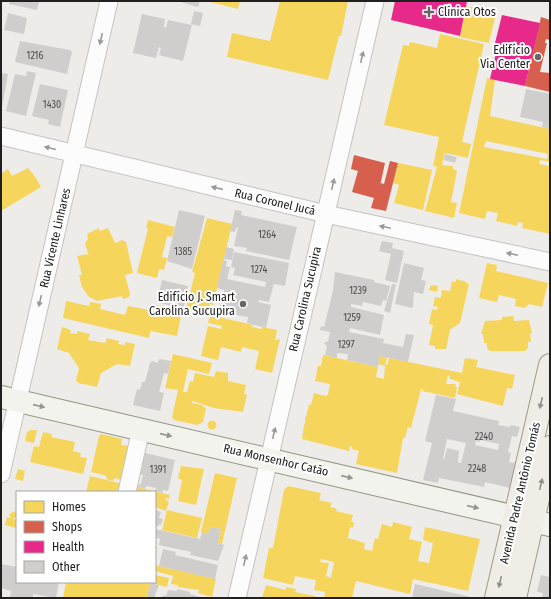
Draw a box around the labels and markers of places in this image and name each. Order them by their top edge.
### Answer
place label: Clínica Otos [438,5,496,19]
marker: Clínica Otos [423,6,435,18]
place label: Edifício Via Center [480,43,531,71]
marker: Edifício Via Center [533,52,543,62]
place label: Edifício J. Smart Carolina Sucupira [149,290,235,318]
marker: Edifício J. Smart Carolina Sucupira [238,299,248,309]

